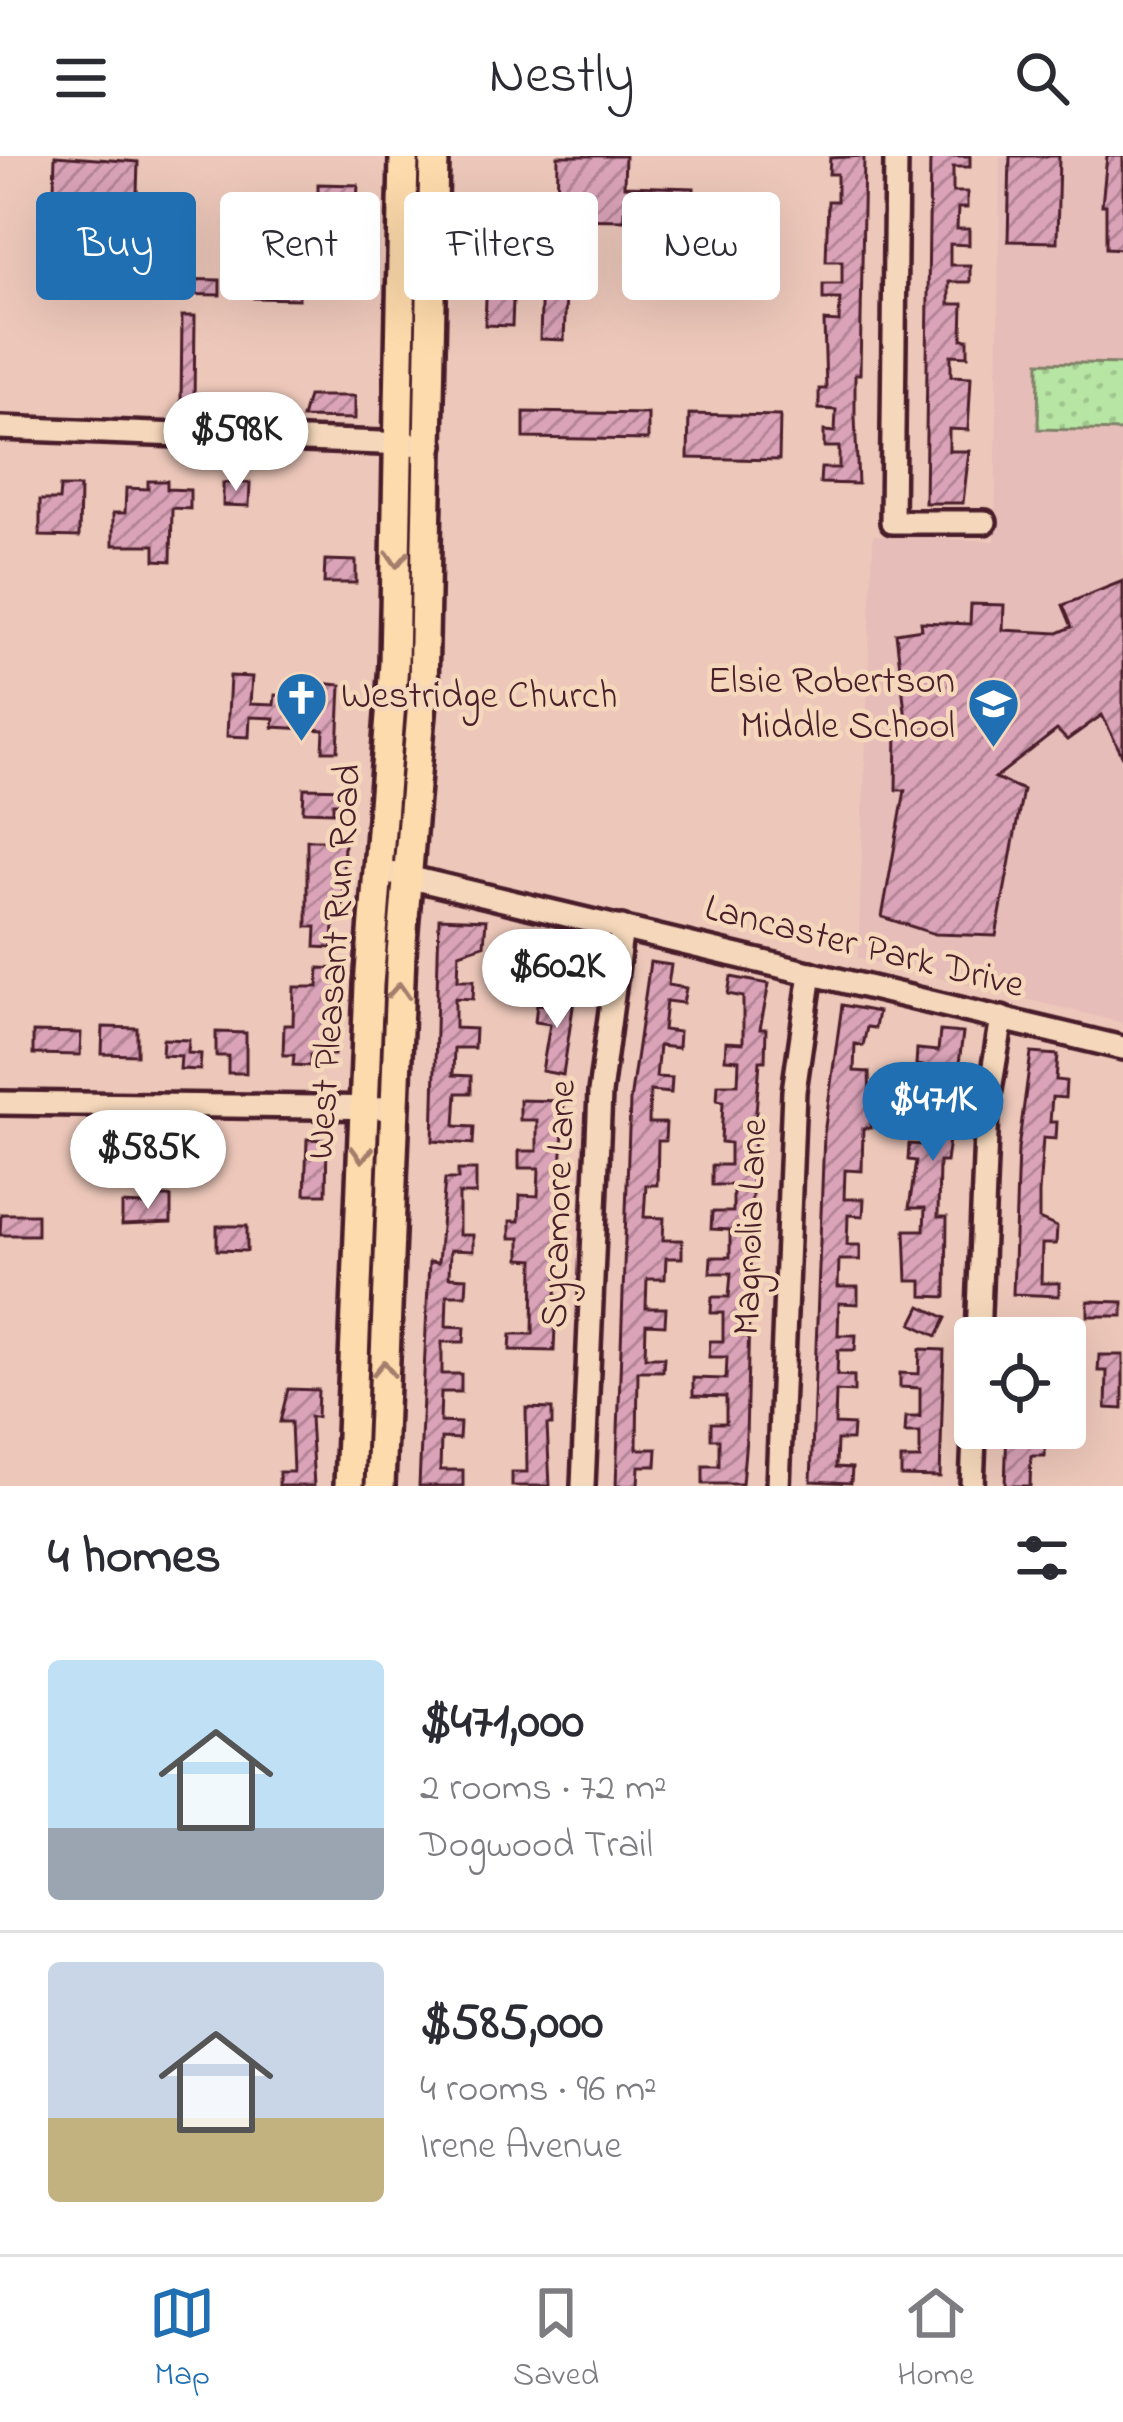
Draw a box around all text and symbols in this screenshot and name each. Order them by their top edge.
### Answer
text: Nestly [489,39,634,117]
icon: menu [48,45,114,111]
icon: search [1009,45,1075,111]
chip: Buy [36,192,196,300]
chip: Rent [220,192,380,300]
chip: Filters [404,192,598,300]
chip: New [622,192,780,300]
pin: $598K [152,392,320,494]
text: $598K [190,402,282,459]
one-way arrow [385,550,411,569]
place label: Elsie Robertson Middle School [707,654,955,756]
church icon: Westridge Church [274,669,330,743]
place label: Westridge Church [341,669,618,726]
school or university icon: Elsie Robertson Middle School [966,676,1022,750]
street label: West Pleasant Run Road [294,762,378,1162]
street label: Lancaster Park Drive [698,881,1030,1015]
pin: $602K [473,929,641,1031]
text: $602K [509,939,605,996]
one-way arrow [386,981,412,1000]
pin: $471K [849,1062,1017,1164]
text: $471K [889,1072,977,1129]
street label: Sycamore Lane [527,1078,593,1329]
pin: $585K [64,1110,232,1212]
street label: Magnolia Lane [720,1117,784,1337]
text: $585K [97,1120,199,1177]
one-way arrow [349,1145,375,1164]
map controls [954,1317,1086,1449]
button: locate [954,1317,1086,1449]
one-way arrow [371,1359,397,1378]
text: 4 homes [48,1521,221,1596]
icon: filters [1009,1525,1075,1591]
text: $471,000 [420,1686,584,1761]
icon: home [144,1708,288,1852]
text: 2 rooms · 72 m² [420,1761,667,1818]
text: Dogwood Trail [420,1818,653,1875]
text: $585,000 [420,1987,603,2062]
icon: home [144,2010,288,2154]
text: 4 rooms · 96 m² [420,2062,657,2119]
text: Irene Avenue [420,2119,622,2176]
tab: Map [149,2280,215,2400]
tab: Saved [513,2280,599,2400]
tab: Home [897,2280,974,2400]

